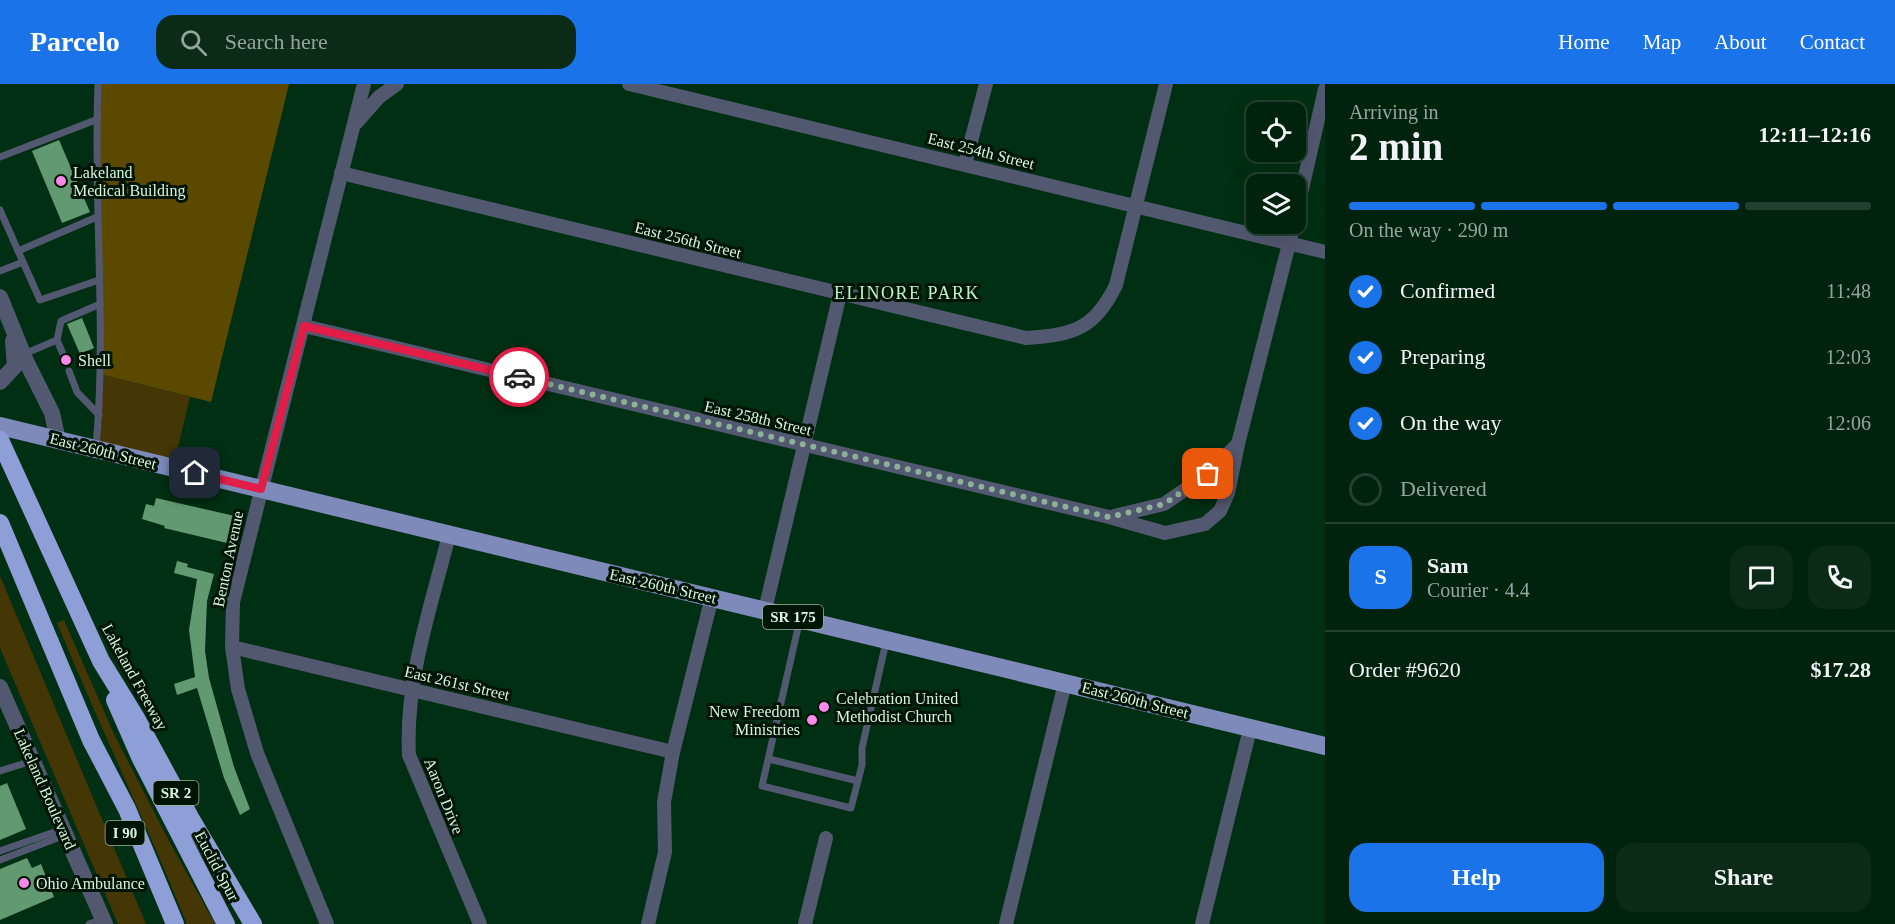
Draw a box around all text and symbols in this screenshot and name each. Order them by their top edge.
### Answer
search box [156,15,576,69]
text: Parcelo [30,26,120,57]
icon: search [177,26,210,59]
text: Search here [225,29,328,54]
text: Home [1558,30,1610,54]
text: Map [1643,30,1681,54]
text: About [1714,30,1767,54]
text: Contact [1800,30,1865,54]
text: Arriving in [1349,101,1438,123]
map controls [1246,102,1306,234]
button: locate [1246,102,1306,162]
text: 12:11–12:16 [1759,122,1871,147]
text: 2 min [1349,125,1443,168]
street label: East 254th Street [926,130,1037,173]
place label: Lakeland Medical Building [73,164,185,200]
marker: Lakeland Medical Building [54,174,68,188]
button: layers [1246,174,1306,234]
street label: East 256th Street [633,219,744,262]
text: On the way · 290 m [1349,219,1508,241]
icon: check [1349,275,1382,308]
text: Confirmed [1400,278,1495,303]
text: 11:48 [1826,280,1871,302]
district label: ELINORE PARK [834,283,980,303]
icon: check [1349,341,1382,374]
text: Preparing [1400,344,1486,369]
text: 12:03 [1825,346,1871,368]
courier [489,347,549,407]
place label: Shell [78,352,111,369]
marker: Shell [59,353,73,367]
icon: car [503,361,536,394]
street label: East 258th Street [703,397,814,439]
icon: check [1349,407,1382,440]
text: On the way [1400,410,1501,435]
text: 12:06 [1825,412,1871,434]
street label: East 260th Street [48,430,159,473]
pin [169,447,220,498]
pin [1182,448,1233,499]
icon: home [178,456,211,489]
icon: bag [1191,457,1224,490]
text: Delivered [1400,476,1487,501]
street label: Benton Avenue [210,509,246,609]
button: chat [1730,546,1793,609]
button: phone [1808,546,1871,609]
text: Sam [1427,553,1469,578]
text: S [1374,564,1387,589]
street label: East 260th Street [608,565,719,607]
text: Courier · 4.4 [1427,579,1530,601]
road number: SR 175 [763,605,823,629]
street label: Lakeland Freeway [98,621,171,733]
text: Order #9620 [1349,657,1461,682]
text: $17.28 [1811,657,1871,682]
street label: East 261st Street [403,663,512,704]
street label: East 260th Street [1080,679,1191,722]
place label: Celebration United Methodist Church [836,690,958,725]
marker: Celebration United Methodist Church [817,700,831,714]
place label: New Freedom Ministries [709,703,801,738]
marker: New Freedom Ministries [805,713,819,727]
street label: Lakeland Boulevard [11,726,79,852]
street label: Aaron Drive [421,756,467,836]
road number: SR 2 [154,781,198,805]
road number: I 90 [106,821,144,845]
street label: Euclid Spur [191,828,243,905]
button: Help [1349,843,1604,912]
button: Share [1616,843,1871,912]
place label: Ohio Ambulance [36,875,145,892]
marker: Ohio Ambulance [17,876,31,890]

